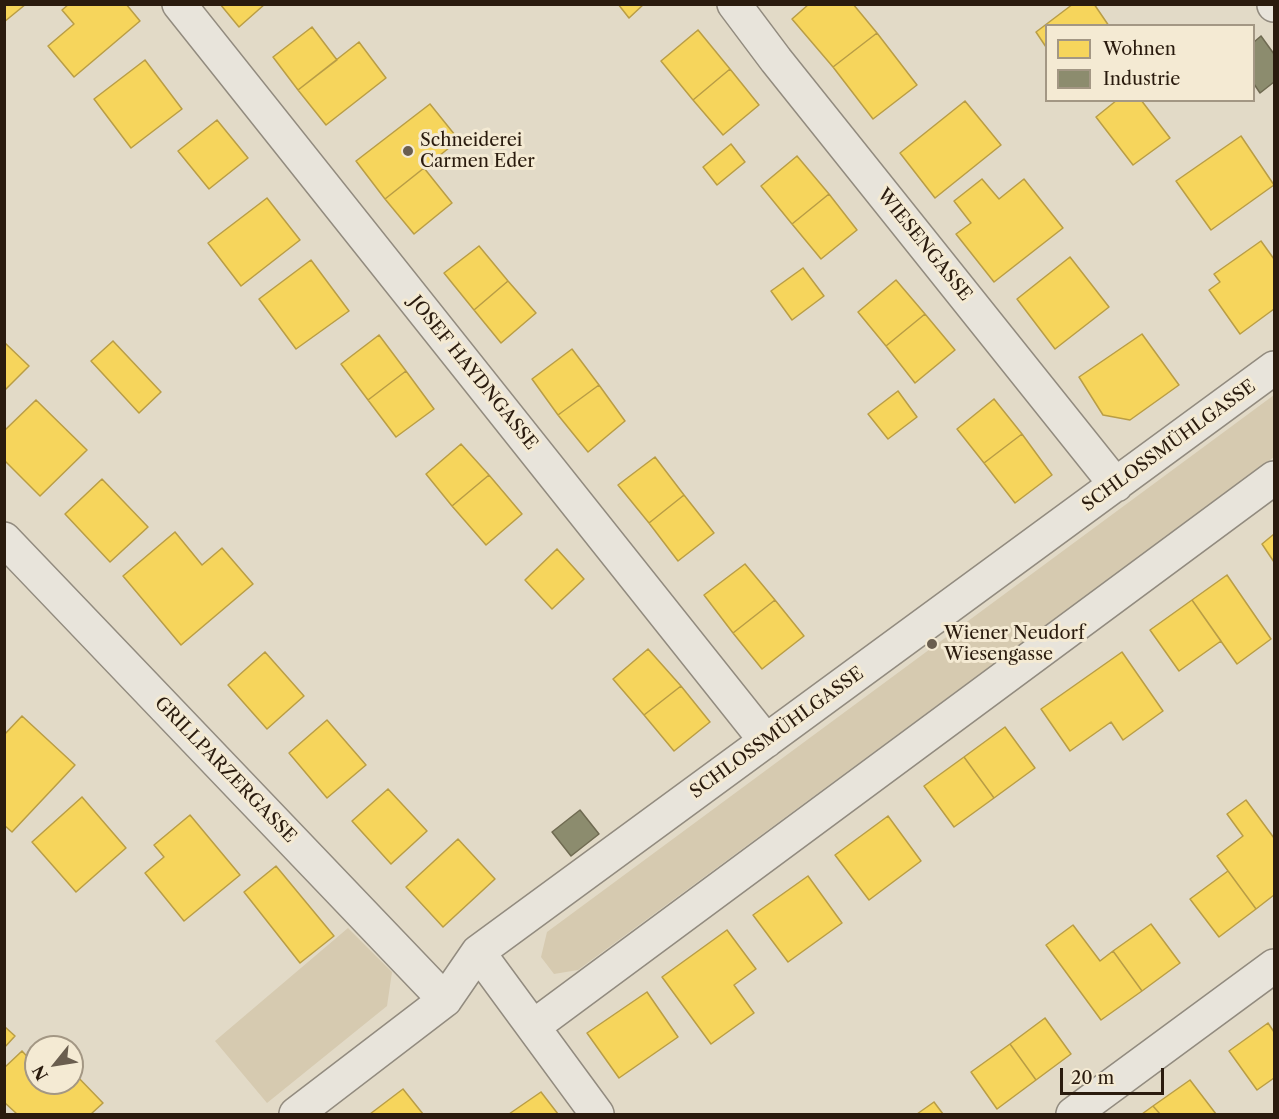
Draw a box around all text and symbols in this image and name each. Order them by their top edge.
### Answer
legend [1045,24,1255,102]
text: Wohnen [1103,38,1176,60]
text: Industrie [1103,68,1180,90]
place label: Schneiderei Carmen Eder [420,130,535,172]
marker: Schneiderei Carmen Eder [401,144,415,158]
street label: WIESENGASSE [872,184,976,306]
street label: JOSEF HAYDNGASSE [404,292,542,454]
street label: SCHLOSSMÜHLGASSE [1078,376,1260,516]
place label: Wiener Neudorf Wiesengasse [944,623,1085,666]
marker: Wiener Neudorf Wiesengasse [925,637,939,651]
street label: SCHLOSSMÜHLGASSE [686,663,868,803]
street label: GRILLPARZERGASSE [150,693,300,847]
north arrow [24,1035,84,1095]
scale bar [1063,1056,1166,1094]
text: N [28,1062,52,1084]
text: 20 m [1071,1067,1114,1089]

